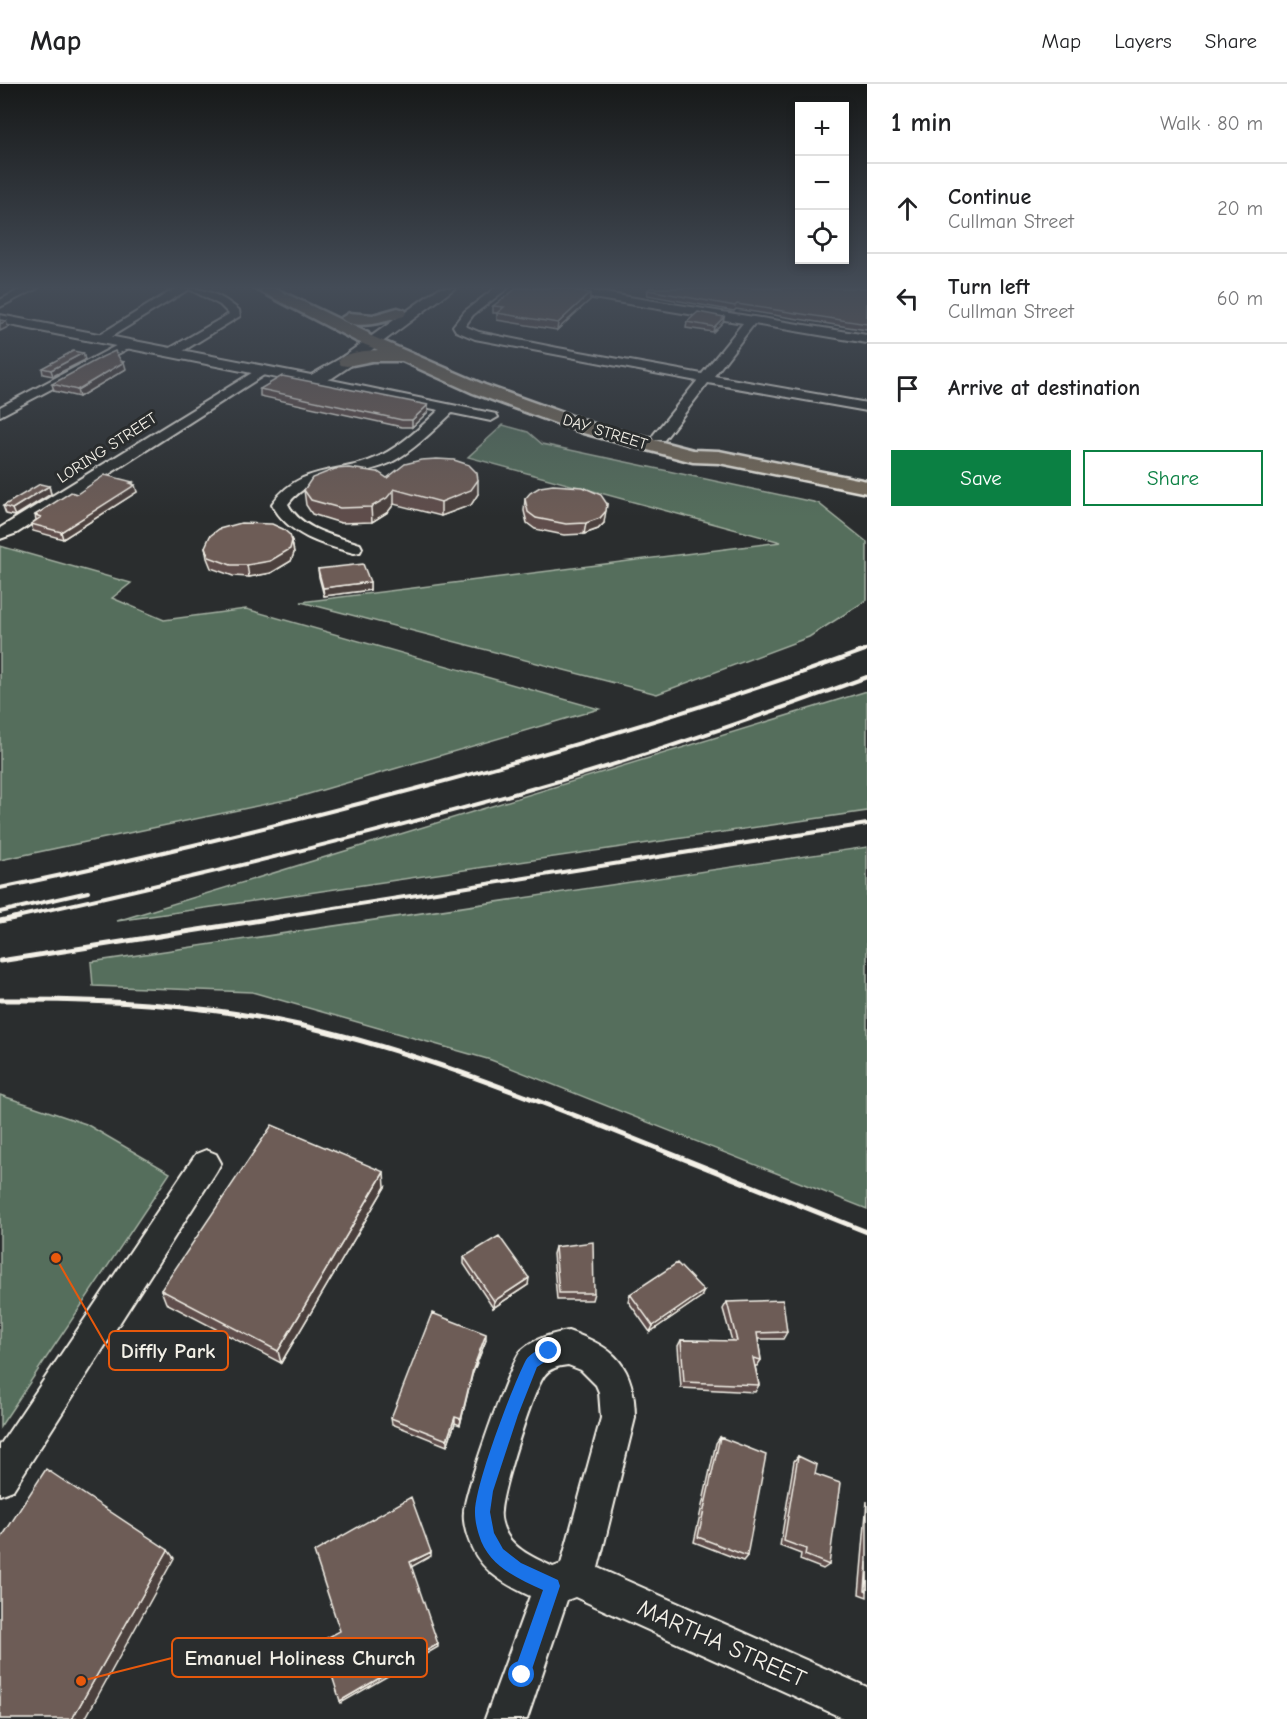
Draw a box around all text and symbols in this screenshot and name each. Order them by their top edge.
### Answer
text: Map [30,25,81,57]
text: Map [1042,29,1081,53]
text: Layers [1114,29,1172,53]
text: Share [1205,29,1257,53]
map controls [795,102,849,264]
button: + [795,102,849,156]
text: 1 min [891,108,952,138]
text: Walk · 80 m [1160,112,1263,135]
button: − [795,156,849,210]
text: Continue [948,184,1031,210]
icon: ahead [891,192,924,225]
text: 20 m [1217,197,1263,220]
button: locate [795,210,849,264]
text: Cullman Street [948,210,1074,233]
text: Turn left [948,274,1030,300]
icon: left [891,282,924,315]
text: 60 m [1217,287,1263,310]
text: Cullman Street [948,300,1074,323]
icon: arrive [891,372,924,405]
text: Arrive at destination [948,375,1140,401]
street label: LORING STREET [54,409,161,487]
street label: DAY STREET [560,411,650,454]
button: Save [891,450,1071,506]
button: Share [1083,450,1263,506]
callout: Diffly Park [109,1331,228,1370]
route end [535,1337,561,1363]
text: Diffly Park [121,1339,216,1363]
street label: MARTHA STREET [633,1593,811,1693]
callout: Emanuel Holiness Church [172,1638,427,1677]
text: Emanuel Holiness Church [184,1646,416,1670]
route start [508,1661,534,1687]

